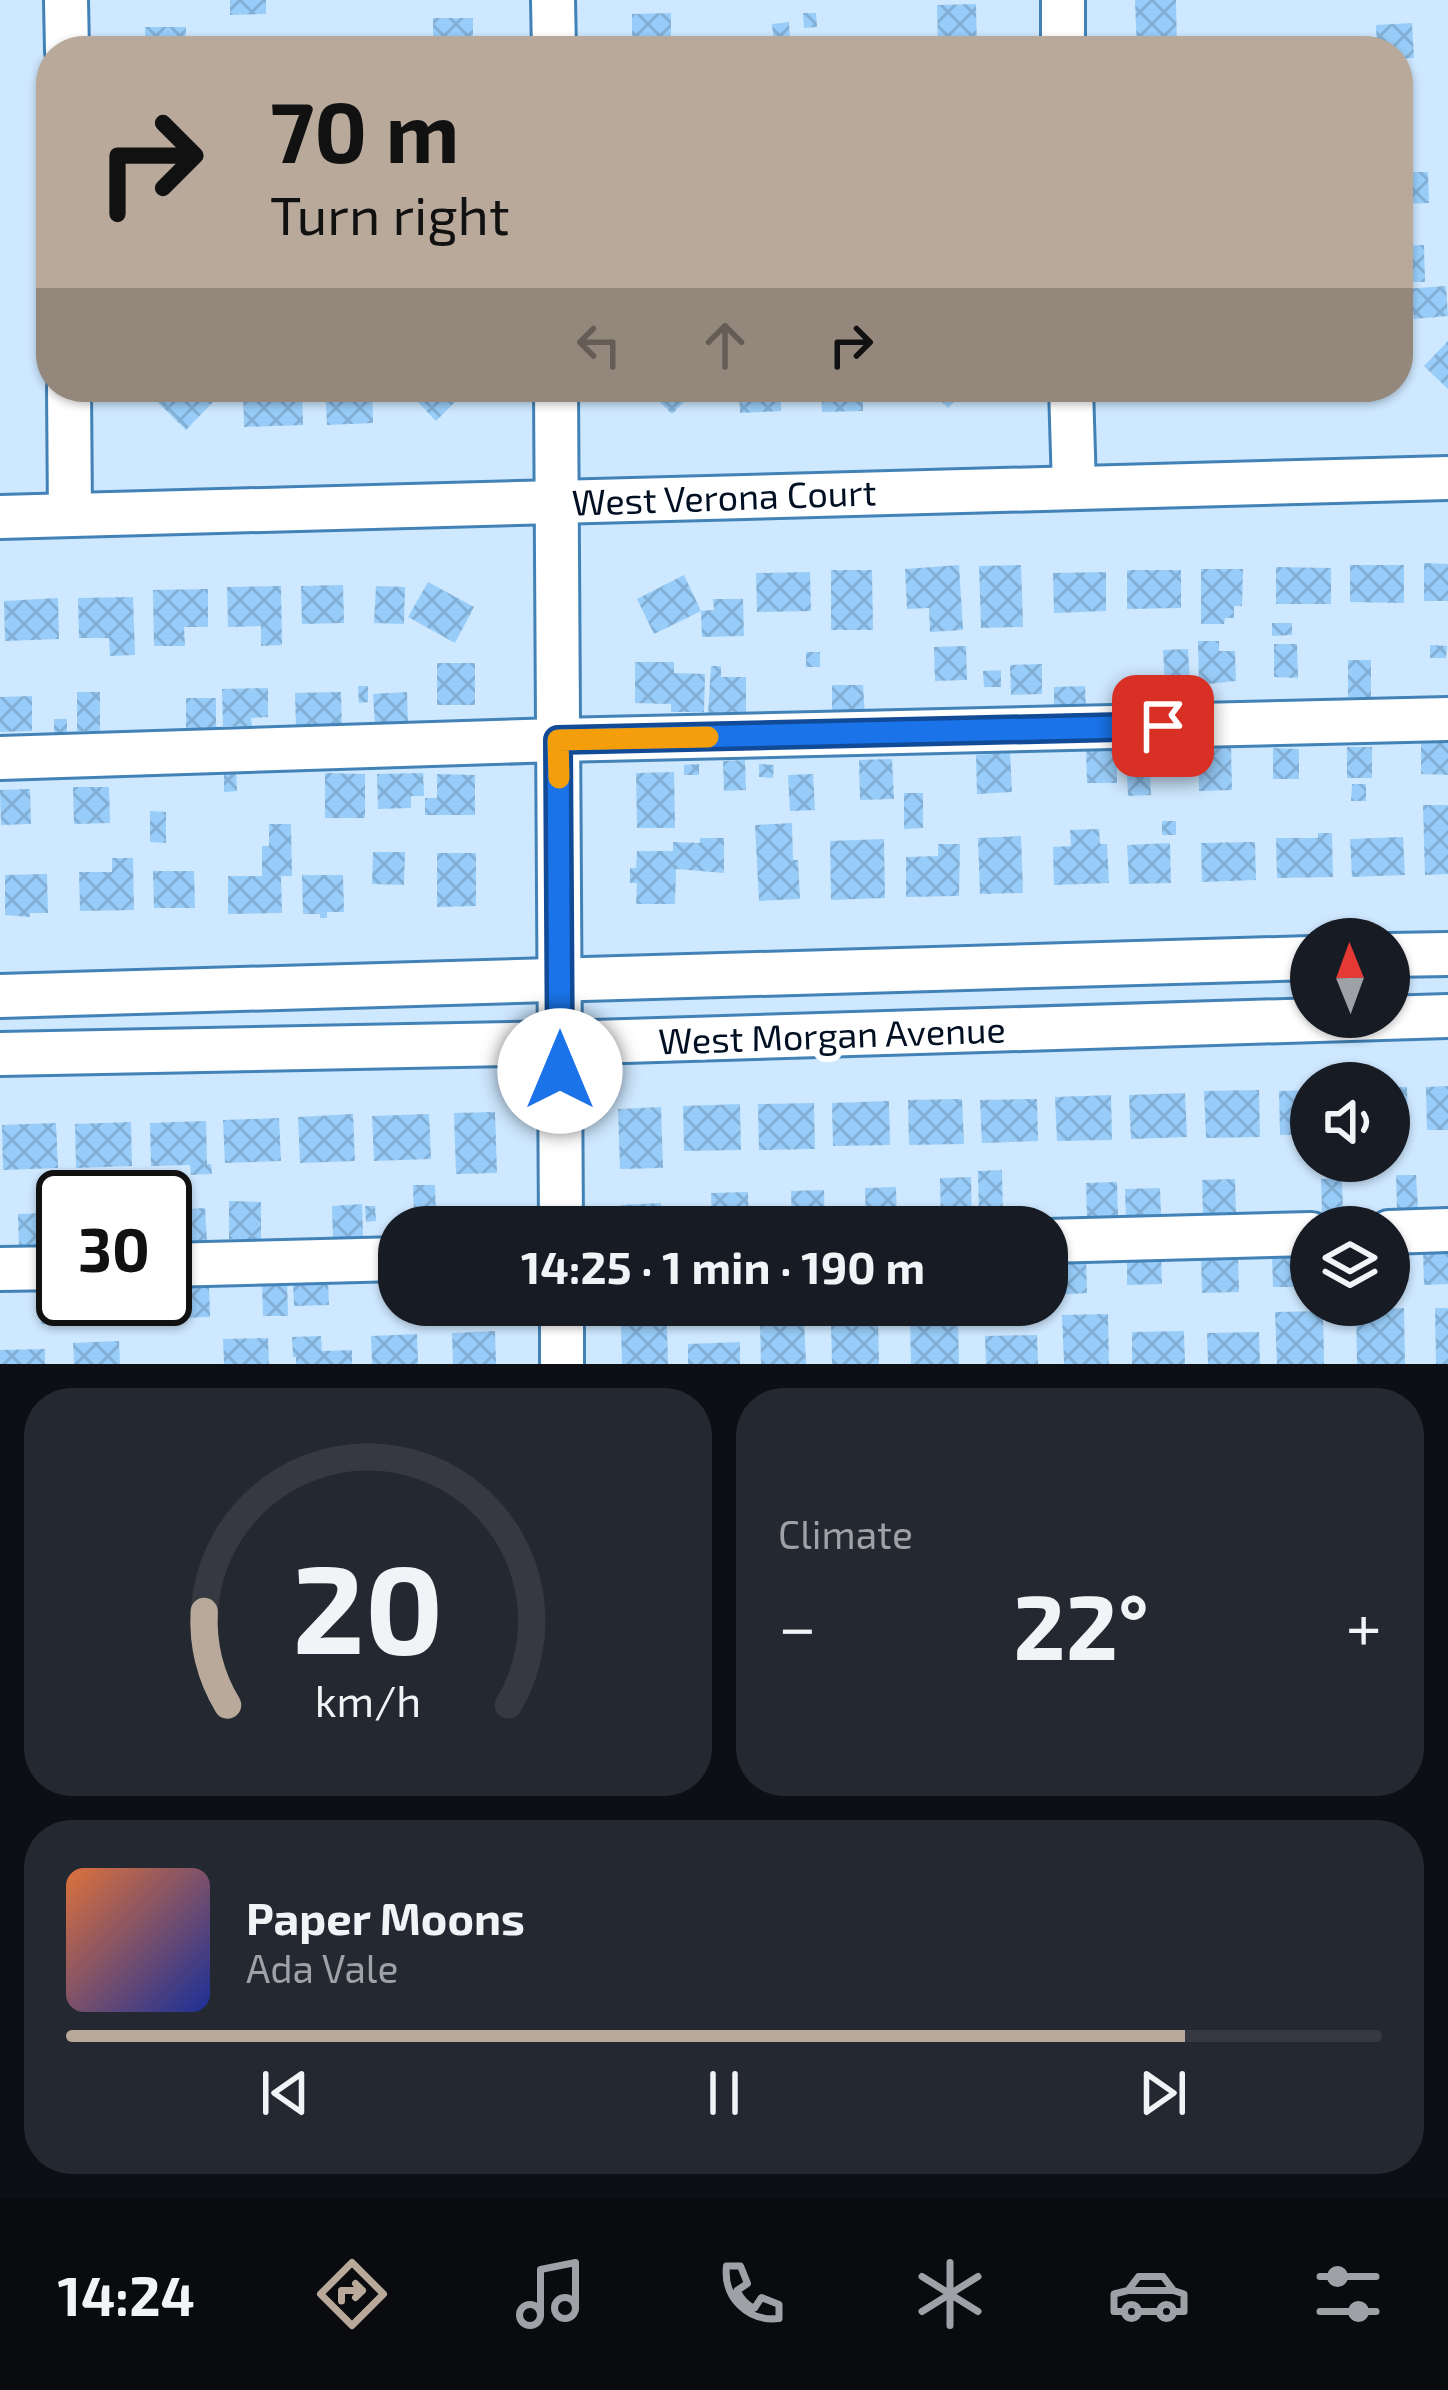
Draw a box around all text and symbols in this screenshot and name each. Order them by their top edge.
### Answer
text: 70 m [270,79,460,180]
icon: right [72,84,228,240]
text: Turn right [270,181,510,246]
icon: left [566,312,632,378]
icon: ahead [692,312,758,378]
icon: right [818,312,884,378]
street label: West Verona Court [571,469,877,523]
pin [1112,675,1214,777]
icon: arrive [1130,693,1196,759]
north arrow [1290,918,1410,1038]
map controls [1290,918,1410,1326]
street label: West Morgan Avenue [658,1006,1006,1062]
position arrow [497,1008,623,1134]
button: sound [1290,1062,1410,1182]
speed limit sign: 30 [36,1170,192,1326]
button: layers [1290,1206,1410,1326]
text: 14:25 · 1 min · 190 m [521,1239,925,1293]
text: Climate [778,1510,913,1557]
text: 20 [292,1529,444,1679]
text: 22° [1013,1570,1149,1678]
text: − [778,1585,817,1664]
text: + [1346,1585,1382,1664]
text: km/h [315,1674,421,1726]
text: Paper Moons [246,1890,525,1944]
text: Ada Vale [246,1944,398,1991]
icon: previous [252,2060,318,2126]
icon: pause [691,2060,757,2126]
icon: next [1130,2060,1196,2126]
icon: directions [310,2252,394,2336]
icon: music [509,2252,593,2336]
icon: phone [709,2252,793,2336]
icon: climate [908,2252,992,2336]
icon: car [1107,2252,1191,2336]
icon: filters [1306,2252,1390,2336]
text: 14:24 [58,2262,195,2327]

